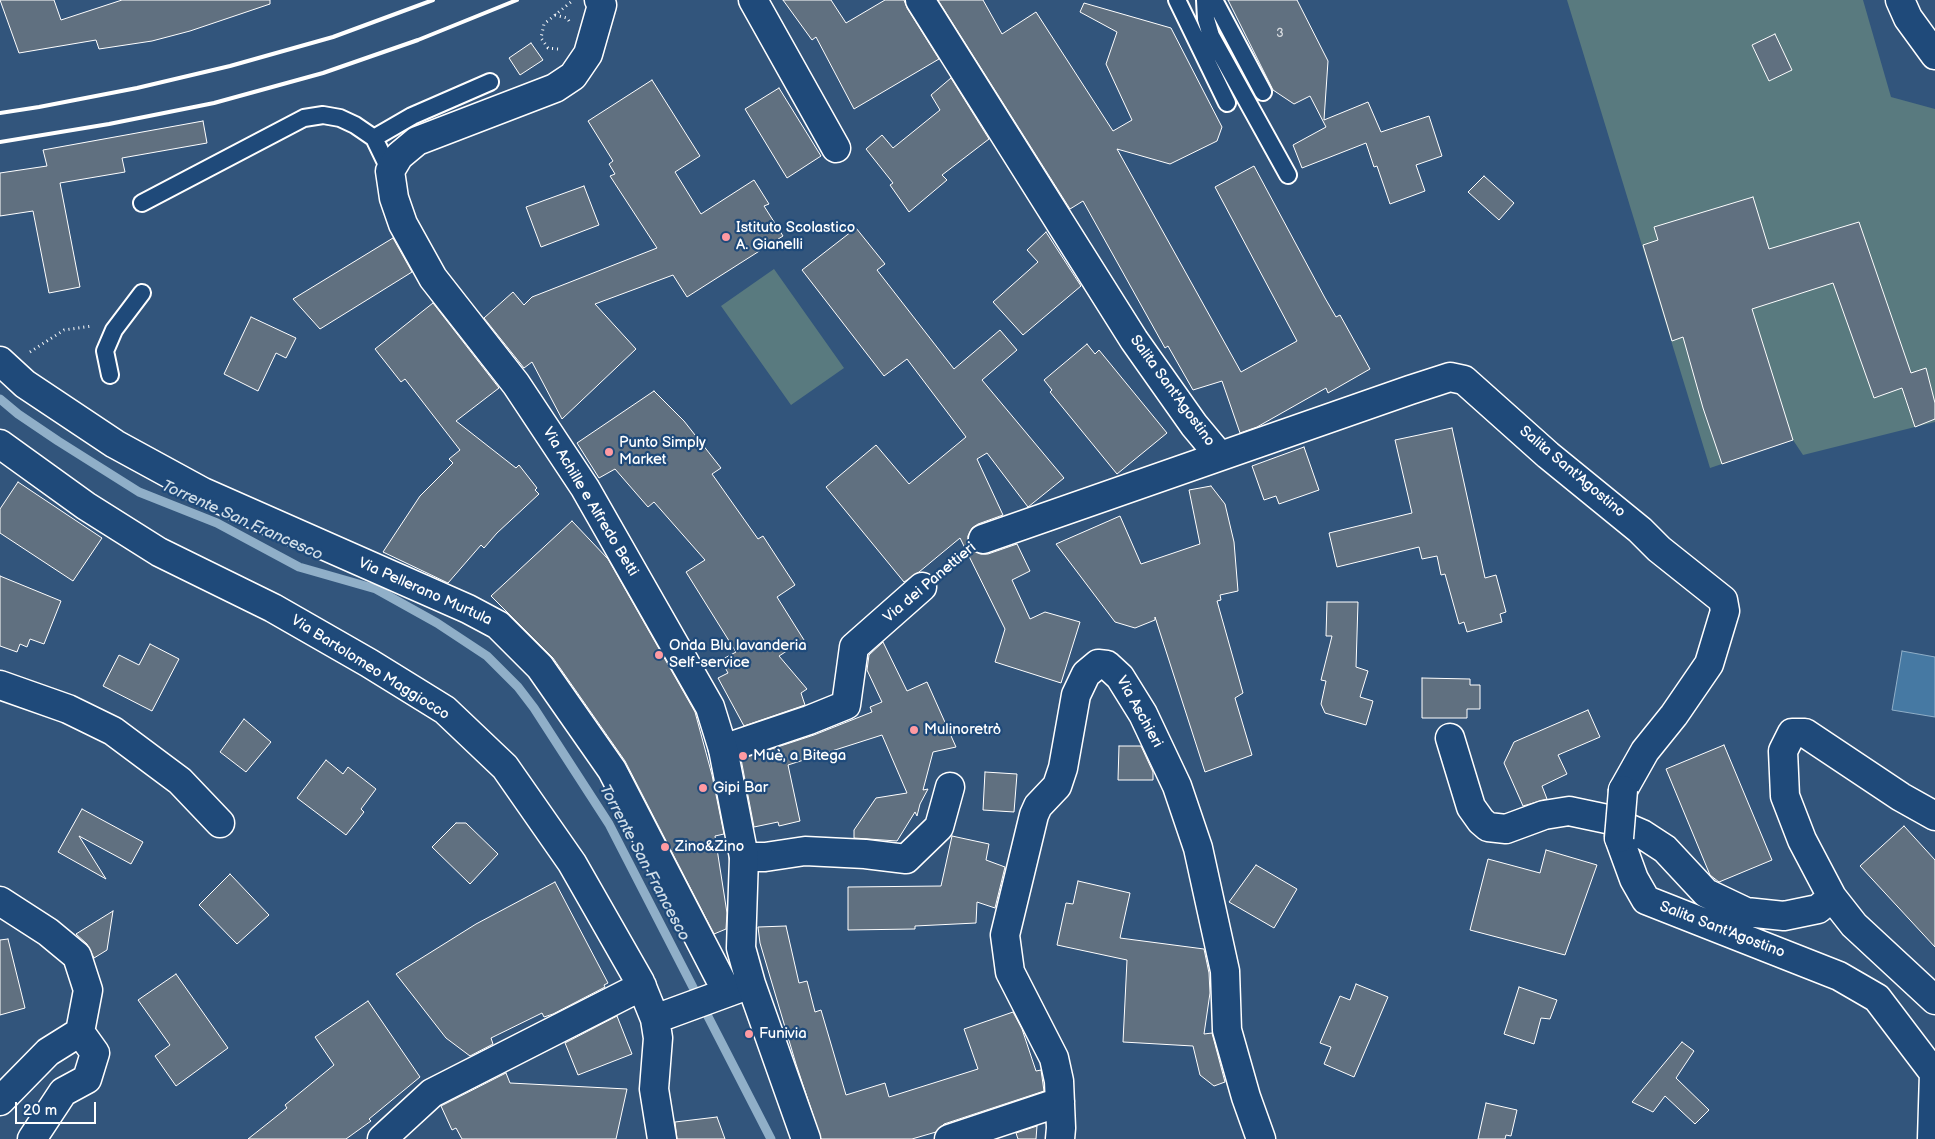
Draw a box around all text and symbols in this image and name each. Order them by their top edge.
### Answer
house number: 3 [1276,27,1284,41]
place label: Istituto Scolastico A. Gianelli [736,219,855,254]
marker: Istituto Scolastico A. Gianelli [720,231,732,243]
street label: Salita Sant'Agostino [1126,332,1218,450]
street label: Salita Sant'Agostino [1515,422,1629,522]
street label: Via Achille e Alfredo Betti [538,424,642,580]
place label: Punto Simply Market [619,434,706,469]
marker: Punto Simply Market [603,446,615,458]
water label: Torrente San Francesco [159,477,325,565]
street label: Via dei Panettieri [880,539,980,627]
street label: Via Pellerano Murtula [355,554,495,630]
street label: Via Bartolomeo Maggiocco [288,612,452,724]
place label: Onda Blu lavanderia Self-service [669,637,807,672]
marker: Onda Blu lavanderia Self-service [653,649,665,661]
street label: Via Aschieri [1112,673,1166,751]
place label: Mulinoretrò [924,721,1001,739]
marker: Mulinoretrò [908,724,920,736]
place label: Muè, a Bitega [753,747,846,765]
marker: Muè, a Bitega [737,750,749,762]
place label: Gipi Bar [713,779,768,797]
water label: Torrente San Francesco [595,782,693,944]
marker: Gipi Bar [697,782,709,794]
place label: Zino&Zino [675,838,744,856]
marker: Zino&Zino [659,841,671,853]
street label: Salita Sant'Agostino [1657,898,1787,962]
place label: Funivia [759,1025,807,1043]
marker: Funivia [743,1028,755,1040]
scale bar [18,1092,99,1124]
text: 20 m [23,1101,57,1120]

